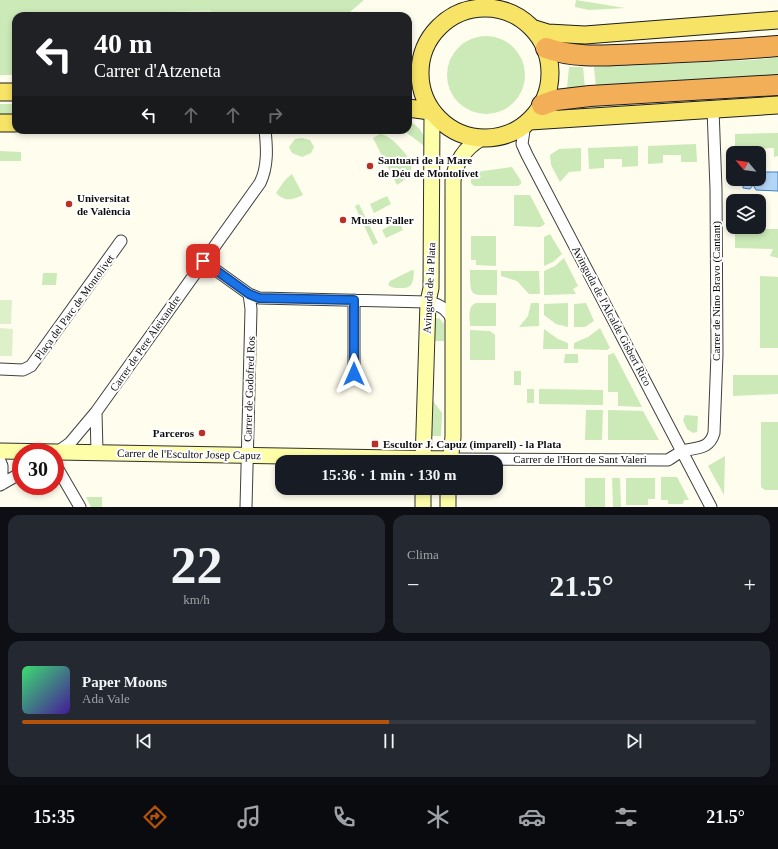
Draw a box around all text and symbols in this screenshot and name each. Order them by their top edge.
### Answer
icon: left [28,28,80,80]
text: 40 m [94,28,152,59]
text: Carrer d'Atzeneta [94,61,221,81]
icon: left [138,104,160,126]
icon: ahead [180,104,202,126]
icon: ahead [222,104,244,126]
icon: right [264,104,286,126]
north arrow [726,146,766,186]
map controls [726,146,766,234]
place label: Santuari de la Mare de Déu de Montolivet [378,154,479,179]
marker: Santuari de la Mare de Déu de Montolivet [365,161,375,171]
place label: Universitat de València [77,192,131,217]
button: layers [726,194,766,234]
marker: Universitat de València [64,199,74,209]
place label: Museu Faller [351,214,414,226]
marker: Museu Faller [338,215,348,225]
street label: Carrer de Nino Bravo (Cantant) [710,221,723,361]
street label: Avinguda de la Plata [421,242,437,334]
pin [186,244,220,278]
street label: Avinguda de l'Alcalde Gisbert Rico [570,244,654,388]
icon: arrive [192,250,214,272]
street label: Plaça del Parc de Montolivet [32,252,116,362]
street label: Carrer de Pere Aleixandre [107,293,183,393]
street label: Carrer de Godofred Ros [241,336,257,442]
position arrow [333,353,375,395]
place label: Parceros [153,427,195,439]
marker: Parceros [197,428,207,438]
place label: Escultor J. Capuz (imparell) - la Plata [383,438,562,451]
marker: Escultor J. Capuz (imparell) - la Plata [370,439,380,449]
speed limit sign: 30 [12,443,64,495]
street label: Carrer de l'Escultor Josep Capuz [117,447,261,461]
street label: Carrer de l'Hort de Sant Valeri [513,453,647,465]
text: 15:36 · 1 min · 130 m [322,467,457,483]
text: 22 [171,537,223,594]
text: Clima [407,547,439,562]
text: 21.5° [549,569,614,602]
text: − [407,572,419,597]
text: + [744,572,756,597]
text: km/h [183,592,210,607]
text: Paper Moons [82,674,167,690]
text: Ada Vale [82,691,130,706]
icon: previous [133,730,155,752]
icon: pause [378,730,400,752]
icon: next [623,730,645,752]
icon: directions [141,803,169,831]
icon: music [235,803,263,831]
icon: phone [330,803,358,831]
icon: climate [424,803,452,831]
icon: car [518,803,546,831]
icon: filters [612,803,640,831]
text: 15:35 [33,807,75,827]
text: 21.5° [706,807,745,827]

